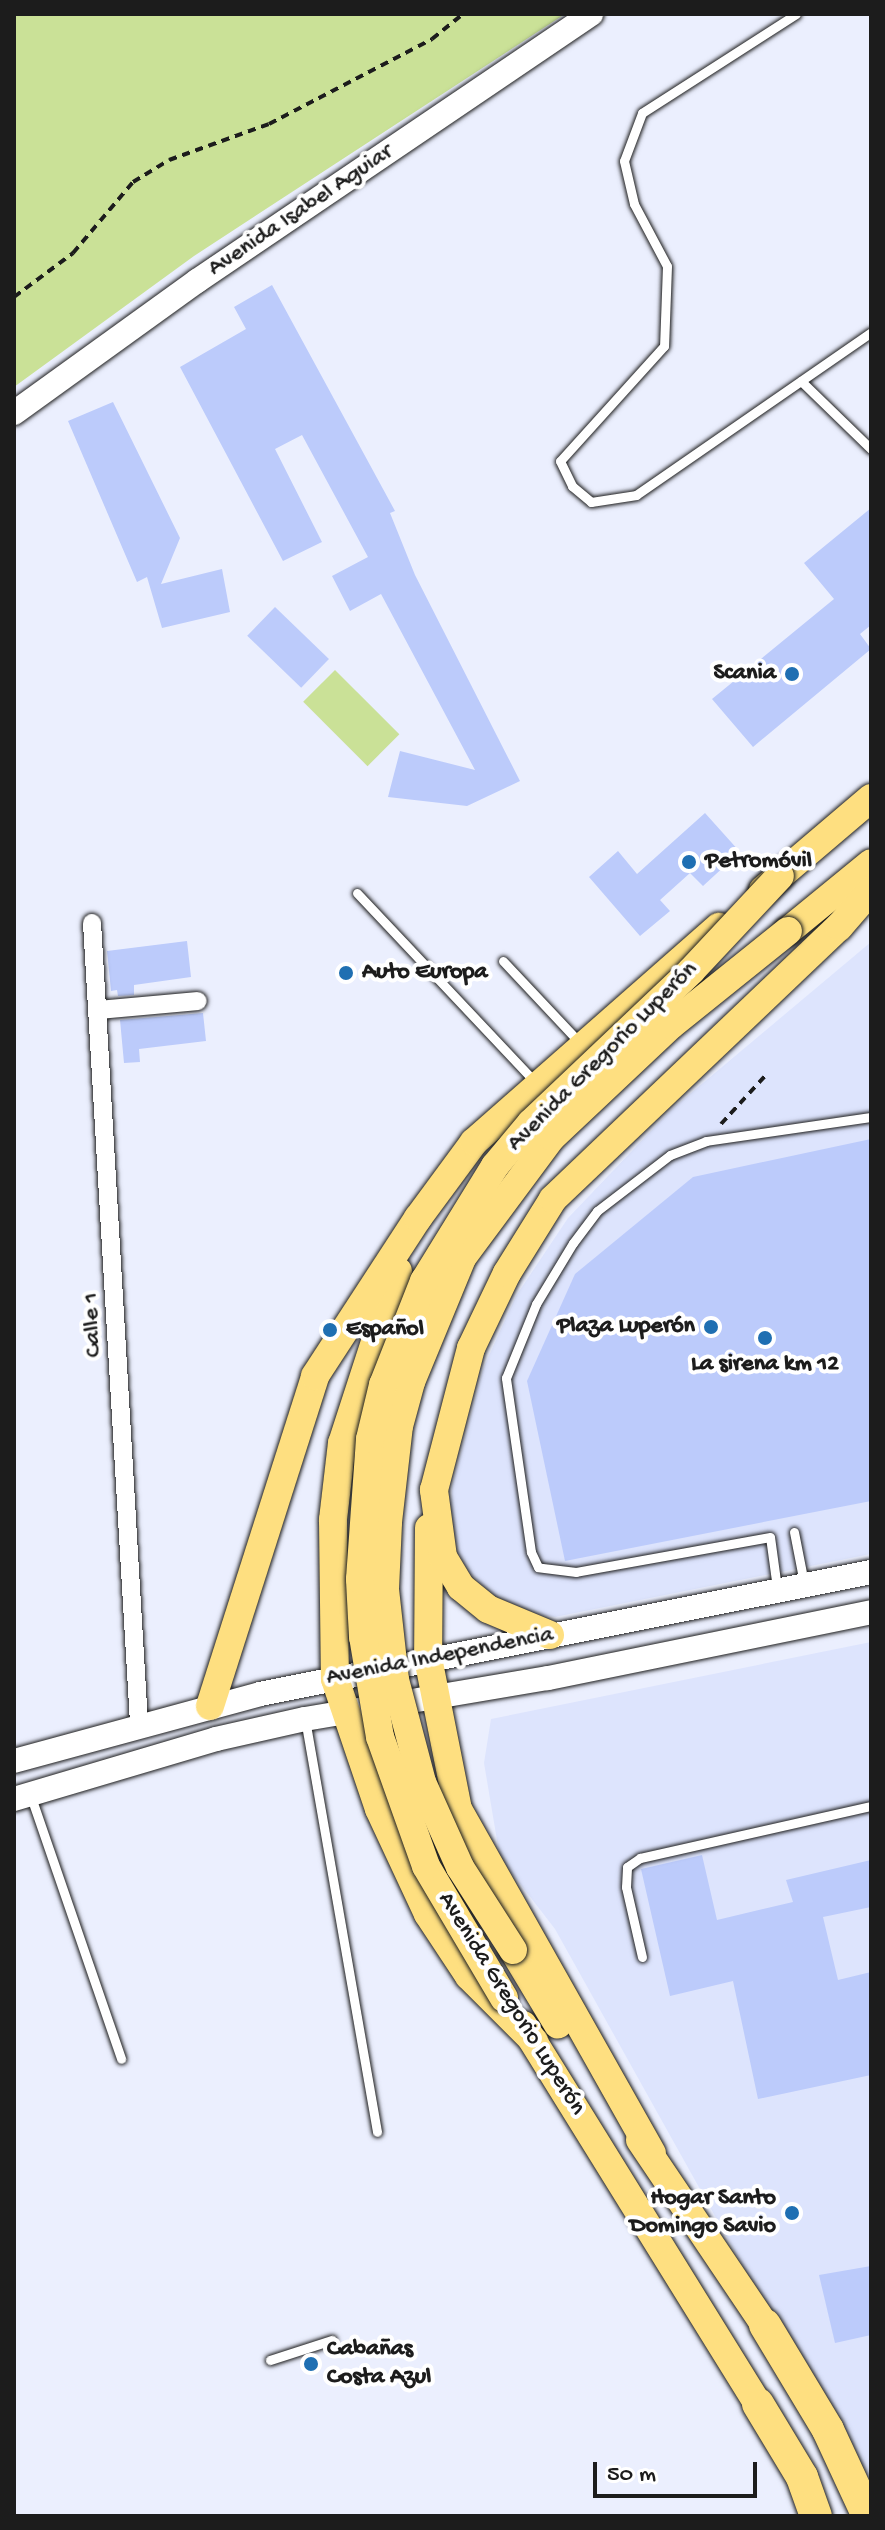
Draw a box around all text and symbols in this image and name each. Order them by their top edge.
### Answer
street label: Avenida Isabel Aguiar [203,138,399,284]
place label: Scania [713,660,776,688]
marker: Scania [783,665,801,683]
place label: Petromóvil [705,848,812,876]
marker: Petromóvil [680,853,698,871]
street label: Avenida Gregorio Luperón [502,956,704,1158]
place label: Auto Europa [362,959,488,987]
marker: Auto Europa [337,964,355,982]
street label: Calle 1 [77,1292,109,1358]
place label: Plaza Luperón [557,1313,695,1341]
place label: Español [346,1316,424,1344]
marker: Plaza Luperón [702,1318,720,1336]
marker: Español [321,1321,339,1339]
marker: La sirena km 12 [756,1329,774,1347]
place label: La sirena km 12 [691,1351,839,1379]
street label: Avenida Independencia [324,1621,556,1693]
street label: Avenida Gregorio Luperón [431,1887,591,2121]
place label: Hogar Santo Domingo Savio [630,2185,776,2241]
marker: Hogar Santo Domingo Savio [783,2204,801,2222]
place label: Cabañas Costa Azul [327,2336,431,2392]
marker: Cabañas Costa Azul [302,2355,320,2373]
scale bar [597,2446,761,2496]
text: 50 m [607,2461,656,2490]

